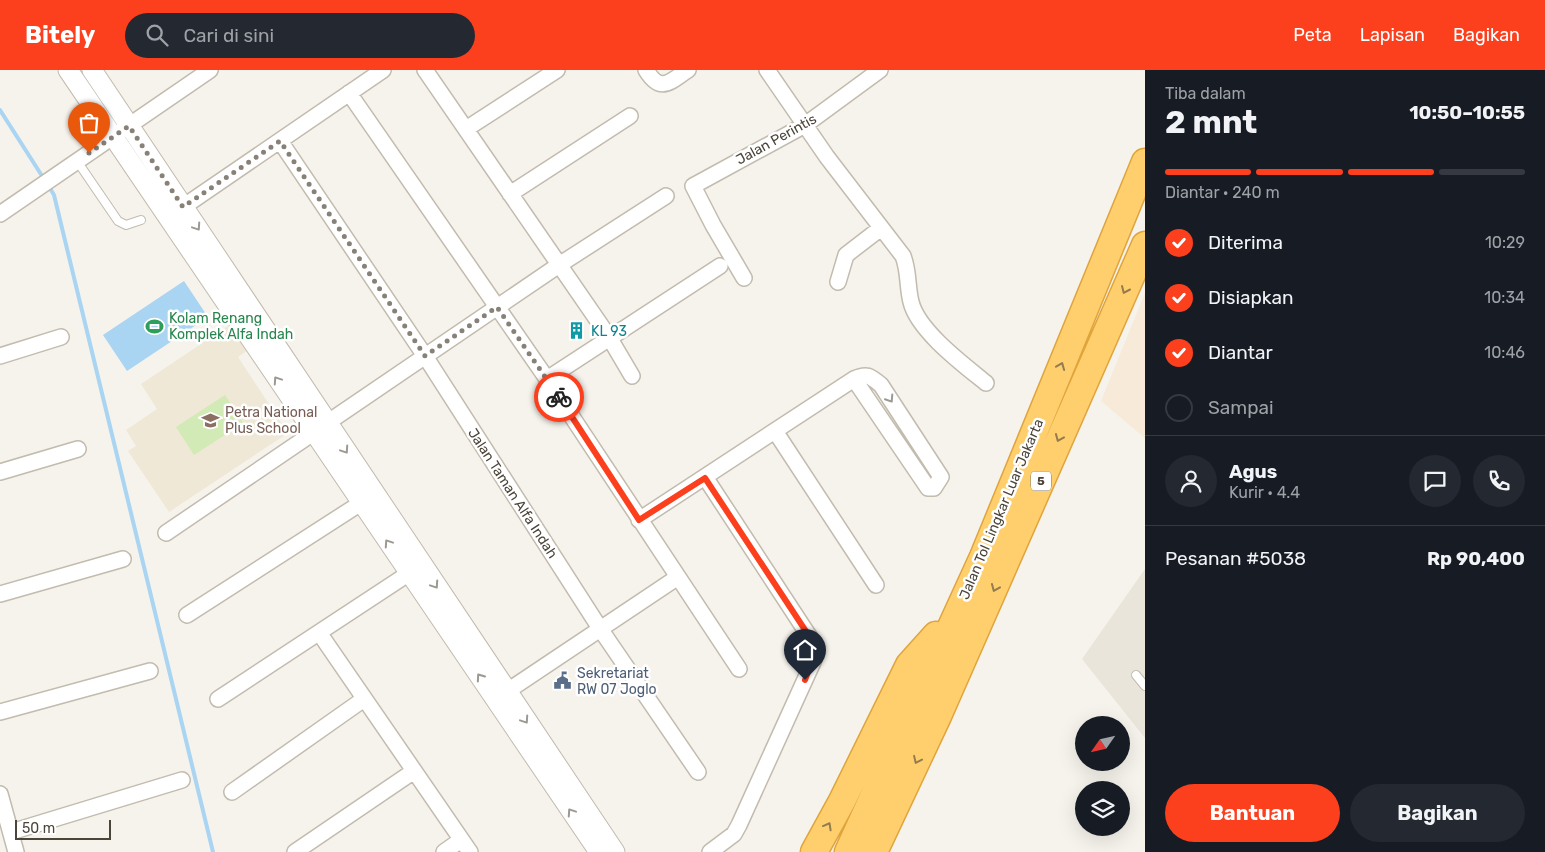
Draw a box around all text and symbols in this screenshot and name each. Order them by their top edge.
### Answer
search box [125,13,475,58]
text: Bitely [25,21,95,49]
icon: search [143,21,171,49]
text: Cari di sini [183,24,274,47]
text: Peta [1293,24,1332,46]
text: Lapisan [1360,24,1425,46]
text: Bagikan [1453,24,1520,46]
text: Tiba dalam [1165,84,1246,103]
text: 10:50–10:55 [1409,101,1525,124]
pin [68,102,110,153]
text: 2 mnt [1165,103,1257,141]
icon: bag [75,109,103,137]
street label: Jalan Perintis [733,110,819,169]
text: Diantar · 240 m [1165,183,1280,202]
one-way arrow [191,221,200,231]
icon: check [1165,229,1193,257]
text: Diterima [1208,231,1283,254]
text: 10:29 [1485,233,1525,252]
icon: check [1165,284,1193,312]
one-way arrow [1121,285,1131,294]
text: Disiapkan [1208,286,1293,309]
text: 10:34 [1484,288,1525,307]
place label: Kolam Renang Komplek Alfa Indah [169,310,293,343]
sports icon: Kolam Renang Komplek Alfa Indah [145,316,165,336]
building icon: KL 93 [567,321,587,341]
place label: KL 93 [591,323,627,340]
icon: check [1165,339,1193,367]
text: Diantar [1208,341,1273,364]
text: 10:46 [1484,343,1525,362]
one-way arrow [1055,362,1065,371]
courier [534,372,584,422]
one-way arrow [274,376,283,386]
icon: bike [545,383,573,411]
one-way arrow [884,393,894,402]
text: Sampai [1208,396,1274,419]
place label: Petra National Plus School [225,404,317,437]
school or university icon: Petra National Plus School [201,410,221,430]
street label: Jalan Tol Lingkar Luar Jakarta [956,416,1047,602]
street label: Jalan Taman Alfa Indah [464,425,561,561]
one-way arrow [1055,433,1066,442]
one-way arrow [339,444,348,453]
button: person [1165,455,1217,507]
button: chat [1409,455,1461,507]
button: phone [1473,455,1525,507]
text: Agus [1229,460,1277,483]
road number: 5 [1031,472,1051,491]
text: Kurir · 4.4 [1229,483,1300,502]
one-way arrow [385,540,394,549]
text: Pesanan #5038 [1165,547,1306,570]
text: Rp 90,400 [1427,547,1525,570]
one-way arrow [429,579,438,589]
one-way arrow [991,583,1001,591]
pin [784,629,826,680]
icon: home [791,636,819,664]
place label: Sekretariat RW 07 Joglo [577,665,657,698]
public building icon: Sekretariat RW 07 Joglo [553,671,573,691]
one-way arrow [477,674,486,683]
one-way arrow [519,715,529,724]
north arrow [1075,716,1130,771]
map controls [1075,716,1130,836]
one-way arrow [913,755,923,764]
button: layers [1075,781,1130,836]
button: Bantuan [1165,784,1340,842]
button: Bagikan [1350,784,1525,842]
one-way arrow [568,808,577,817]
scale bar [15,817,111,840]
text: 50 m [22,820,55,837]
one-way arrow [822,823,832,832]

